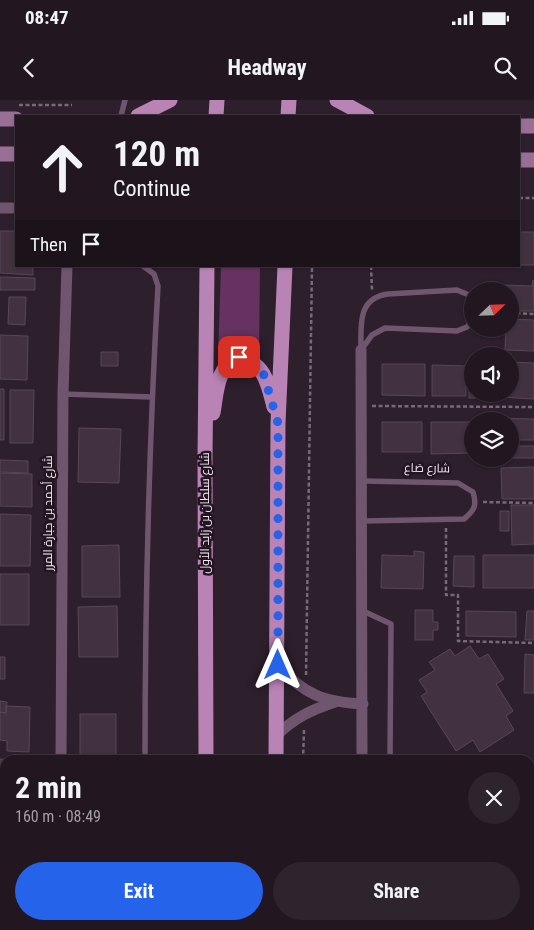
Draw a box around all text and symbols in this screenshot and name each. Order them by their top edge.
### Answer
text: 08:47 [25,6,69,29]
icon: back [15,54,43,82]
icon: search [491,54,519,82]
text: Headway [227,55,307,80]
text: 120 m [113,134,200,175]
icon: ahead [30,135,95,200]
text: Continue [113,176,190,201]
icon: arrive [77,230,105,258]
text: Then [30,233,67,256]
north arrow [464,282,519,338]
map controls [464,282,519,467]
pin [218,336,260,378]
icon: arrive [225,343,253,371]
button: sound [464,347,519,402]
button: layers [464,412,519,467]
street label: شارع سلطان بن زايد الأول [198,452,213,574]
street label: شارع أحمد بن جبارة المرر [40,455,56,572]
street label: شارع صَاع [404,461,450,476]
position arrow [251,638,303,690]
text: 2 min [15,770,82,805]
button: close [468,772,520,824]
text: 160 m · 08:49 [15,807,101,826]
button: Exit [15,862,263,920]
button: Share [273,862,520,920]

